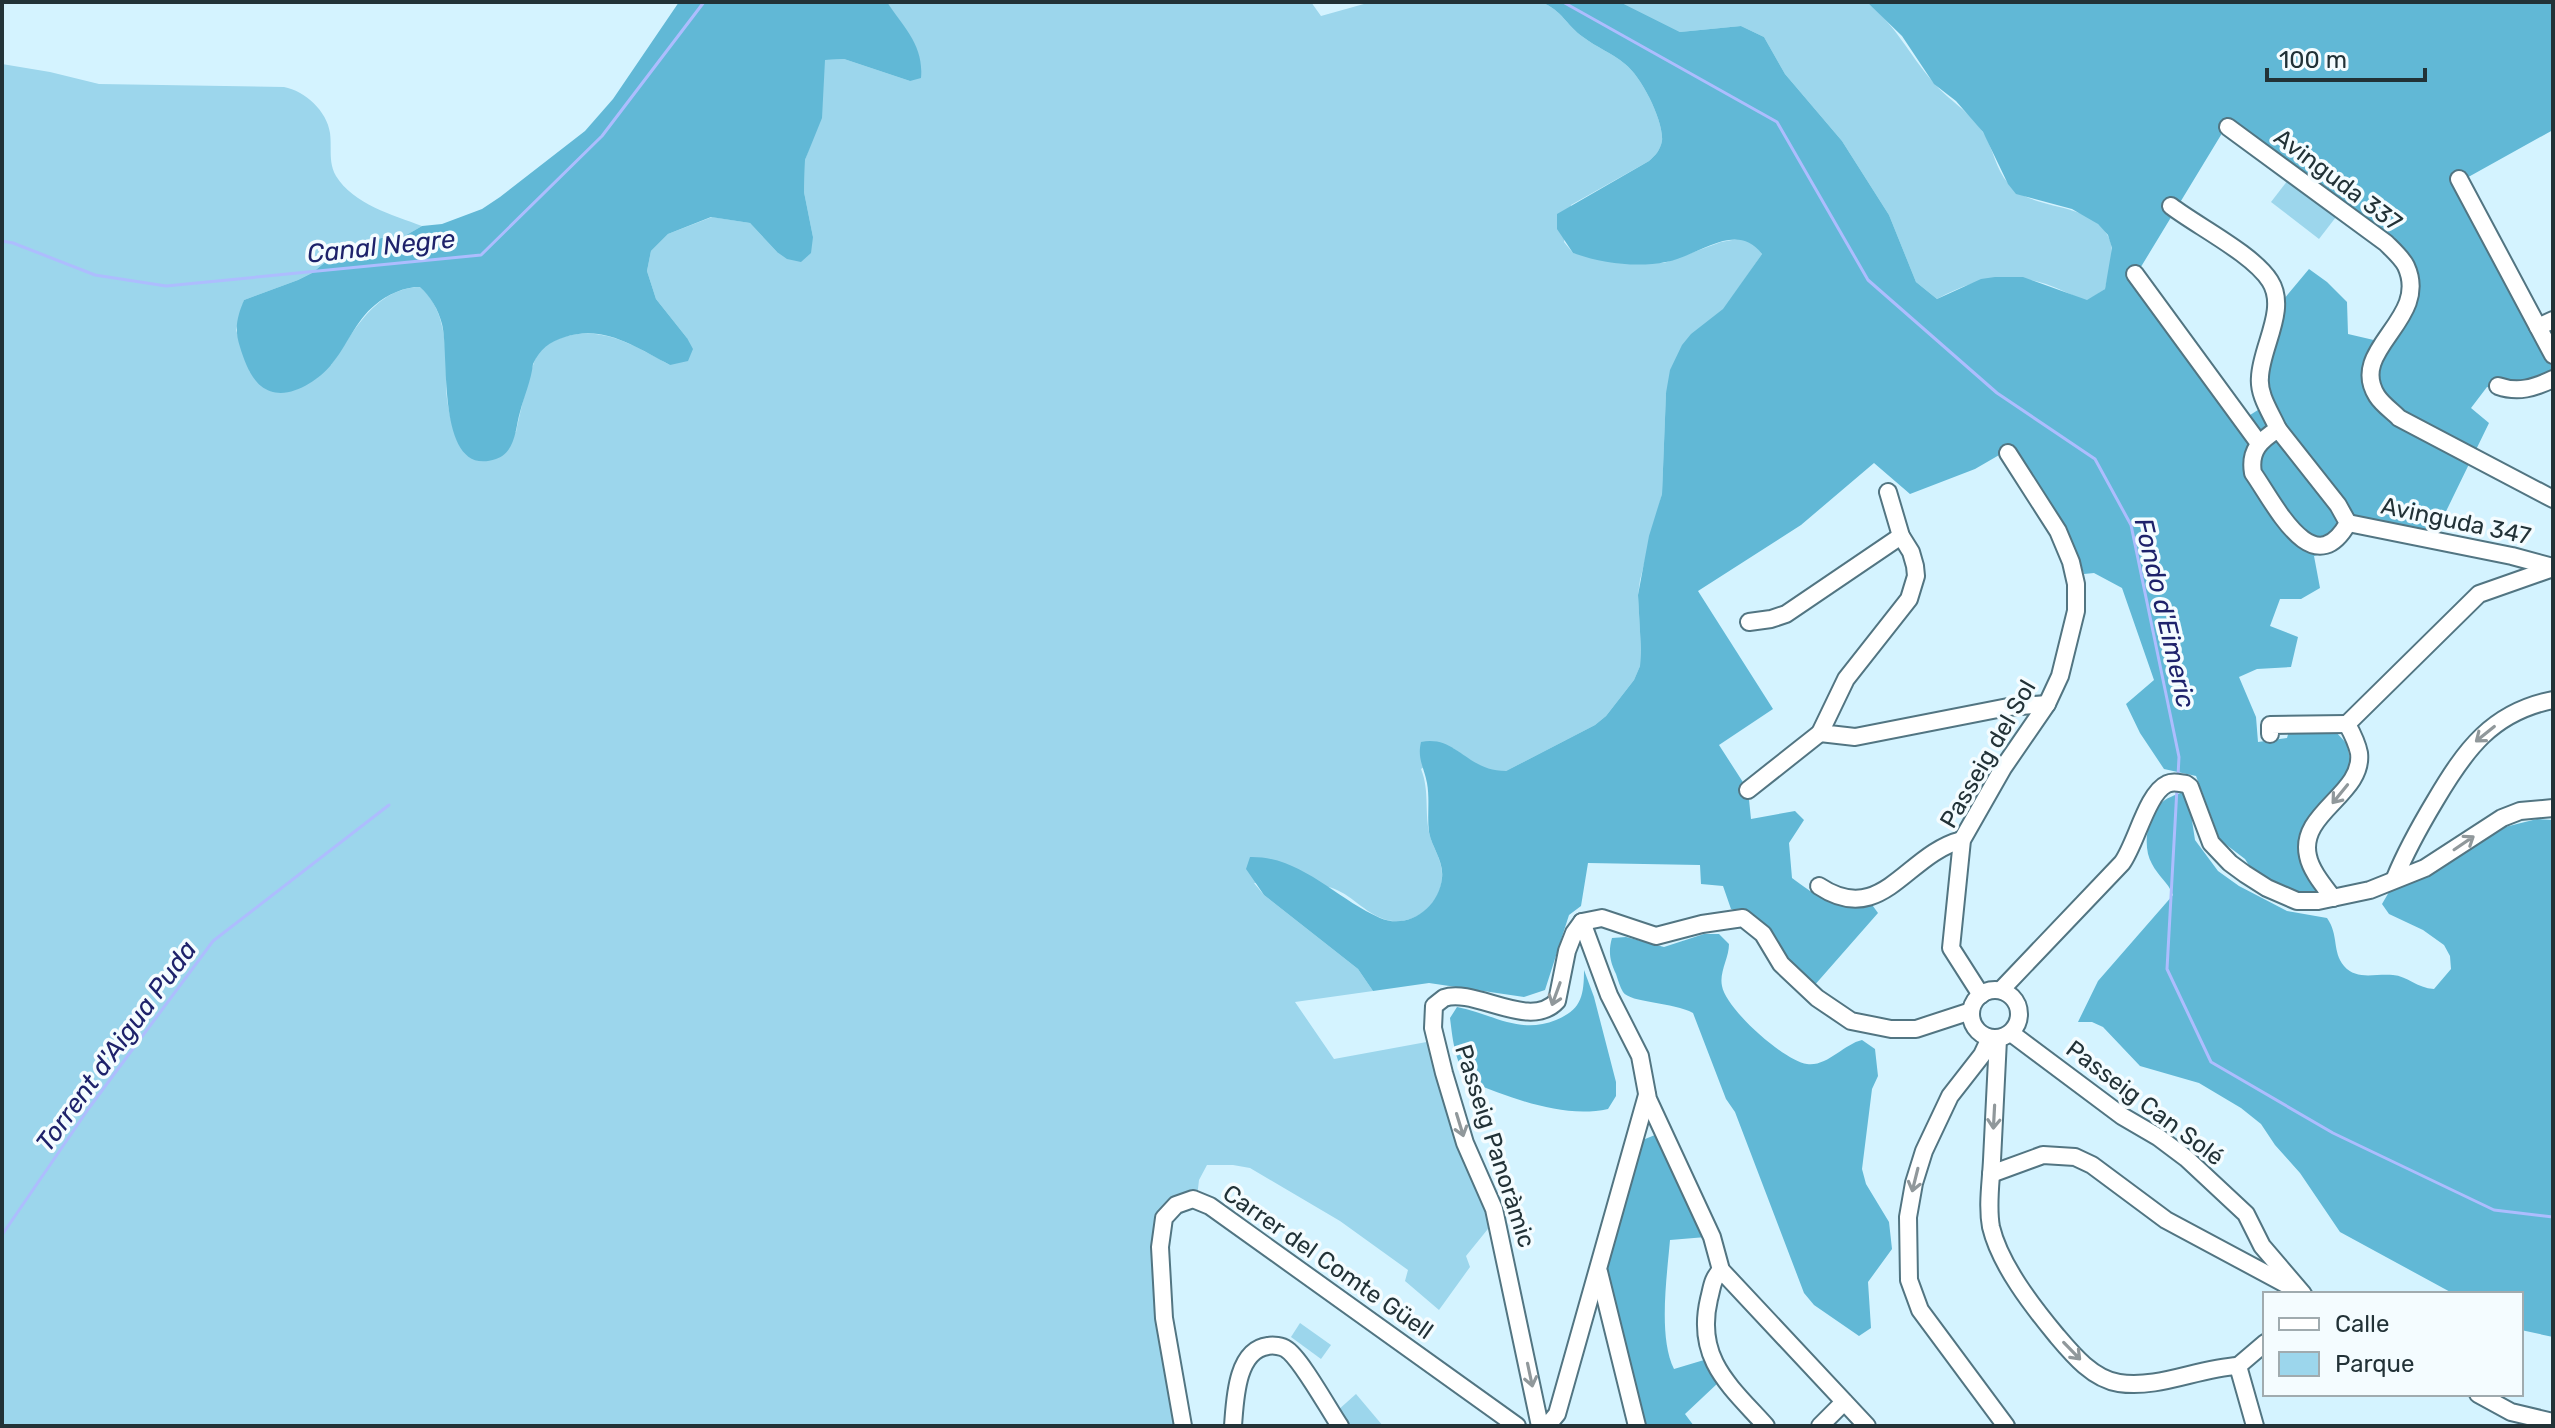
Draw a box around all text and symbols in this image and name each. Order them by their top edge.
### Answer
scale bar [2267,32,2425,82]
text: 100 m [2279,46,2347,74]
street label: Avinguda 337 [2269,123,2407,237]
water label: Canal Negre [305,223,457,270]
street label: Avinguda 347 [2379,491,2533,551]
water label: Fondo d'Eimeric [2128,515,2201,711]
street label: Passeig del Sol [1934,675,2042,833]
one-way arrow [2475,726,2496,743]
one-way arrow [2331,783,2349,804]
one-way arrow [2452,834,2475,850]
water label: Torrent d'Aigua Puda [30,935,203,1158]
one-way arrow [1548,981,1563,1006]
street label: Passeig Can Solé [2061,1035,2229,1171]
street label: Passeig Panoràmic [1449,1041,1541,1251]
one-way arrow [1986,1103,2001,1130]
one-way arrow [1453,1112,1468,1138]
one-way arrow [1907,1167,1922,1193]
street label: Carrer del Comte Güell [1218,1179,1438,1345]
legend [2263,1292,2523,1396]
text: Calle [2335,1310,2389,1338]
one-way arrow [2062,1341,2081,1361]
text: Parque [2335,1350,2414,1378]
one-way arrow [1523,1361,1538,1387]

